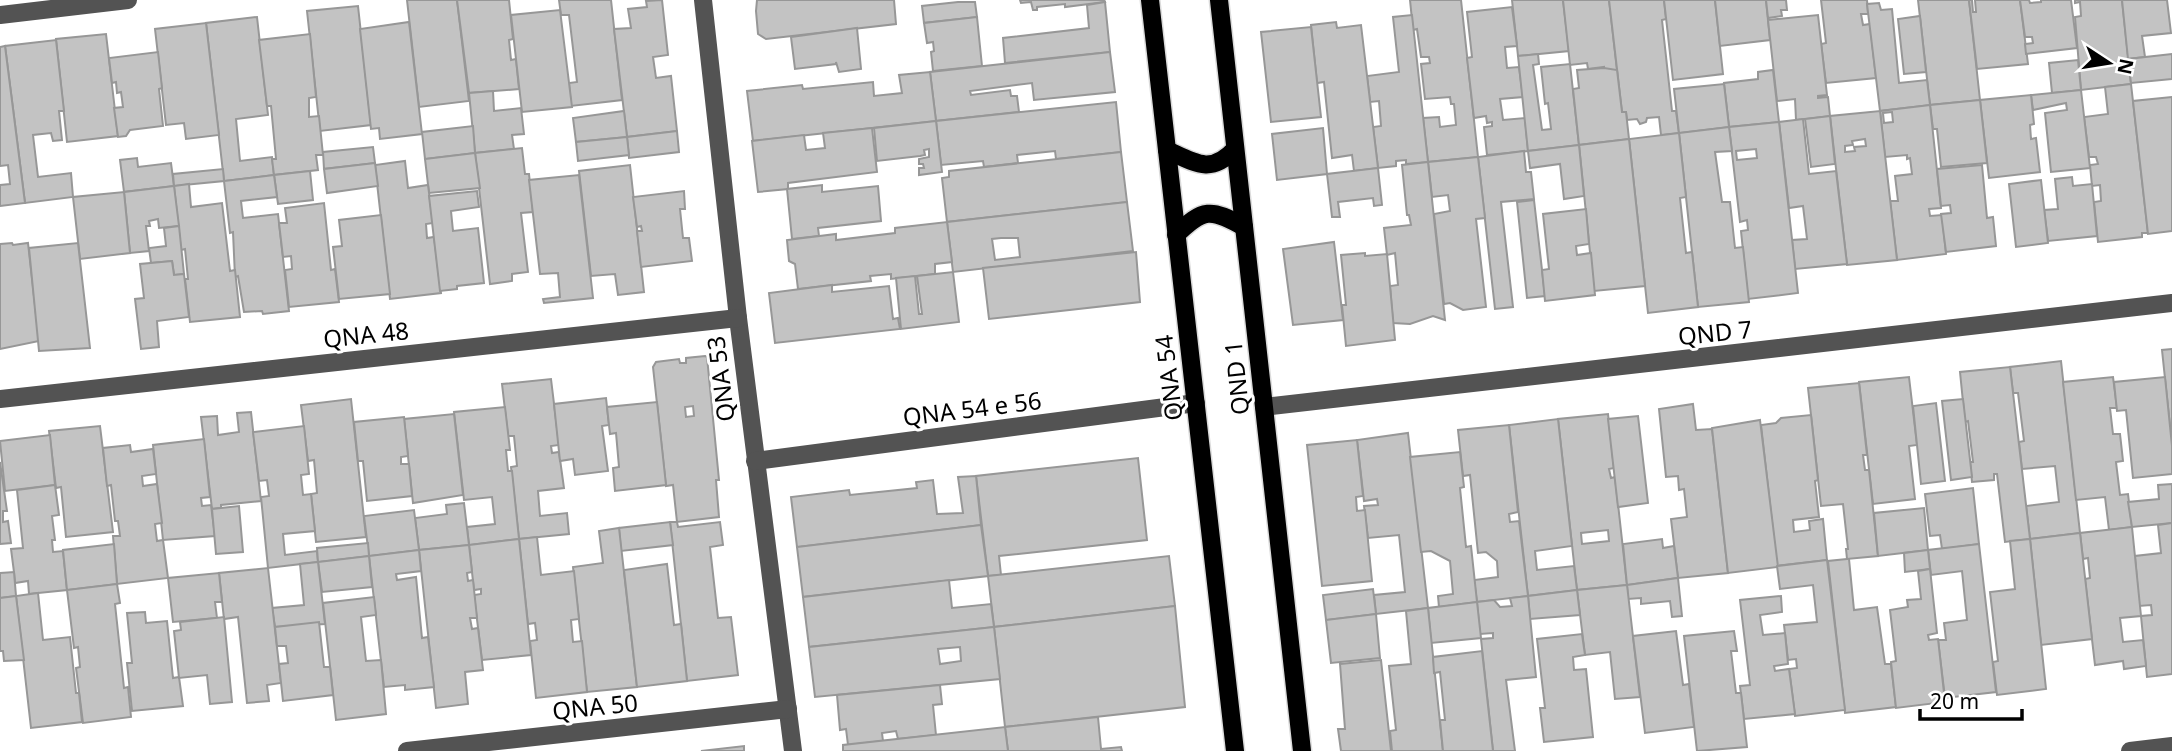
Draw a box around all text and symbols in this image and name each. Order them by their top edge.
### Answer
north arrow [2074,28,2144,98]
text: N [2111,56,2140,77]
street label: QND 7 [1676,312,1754,352]
street label: QNA 48 [321,313,411,355]
street label: QNA 54 [1146,333,1190,423]
street label: QNA 53 [698,334,742,424]
street label: QND 1 [1216,339,1256,417]
street label: QNA 54 e 56 [901,383,1043,433]
scale bar [1920,678,2022,722]
street label: QNA 50 [550,685,640,727]
text: 20 m [1930,687,1979,715]

